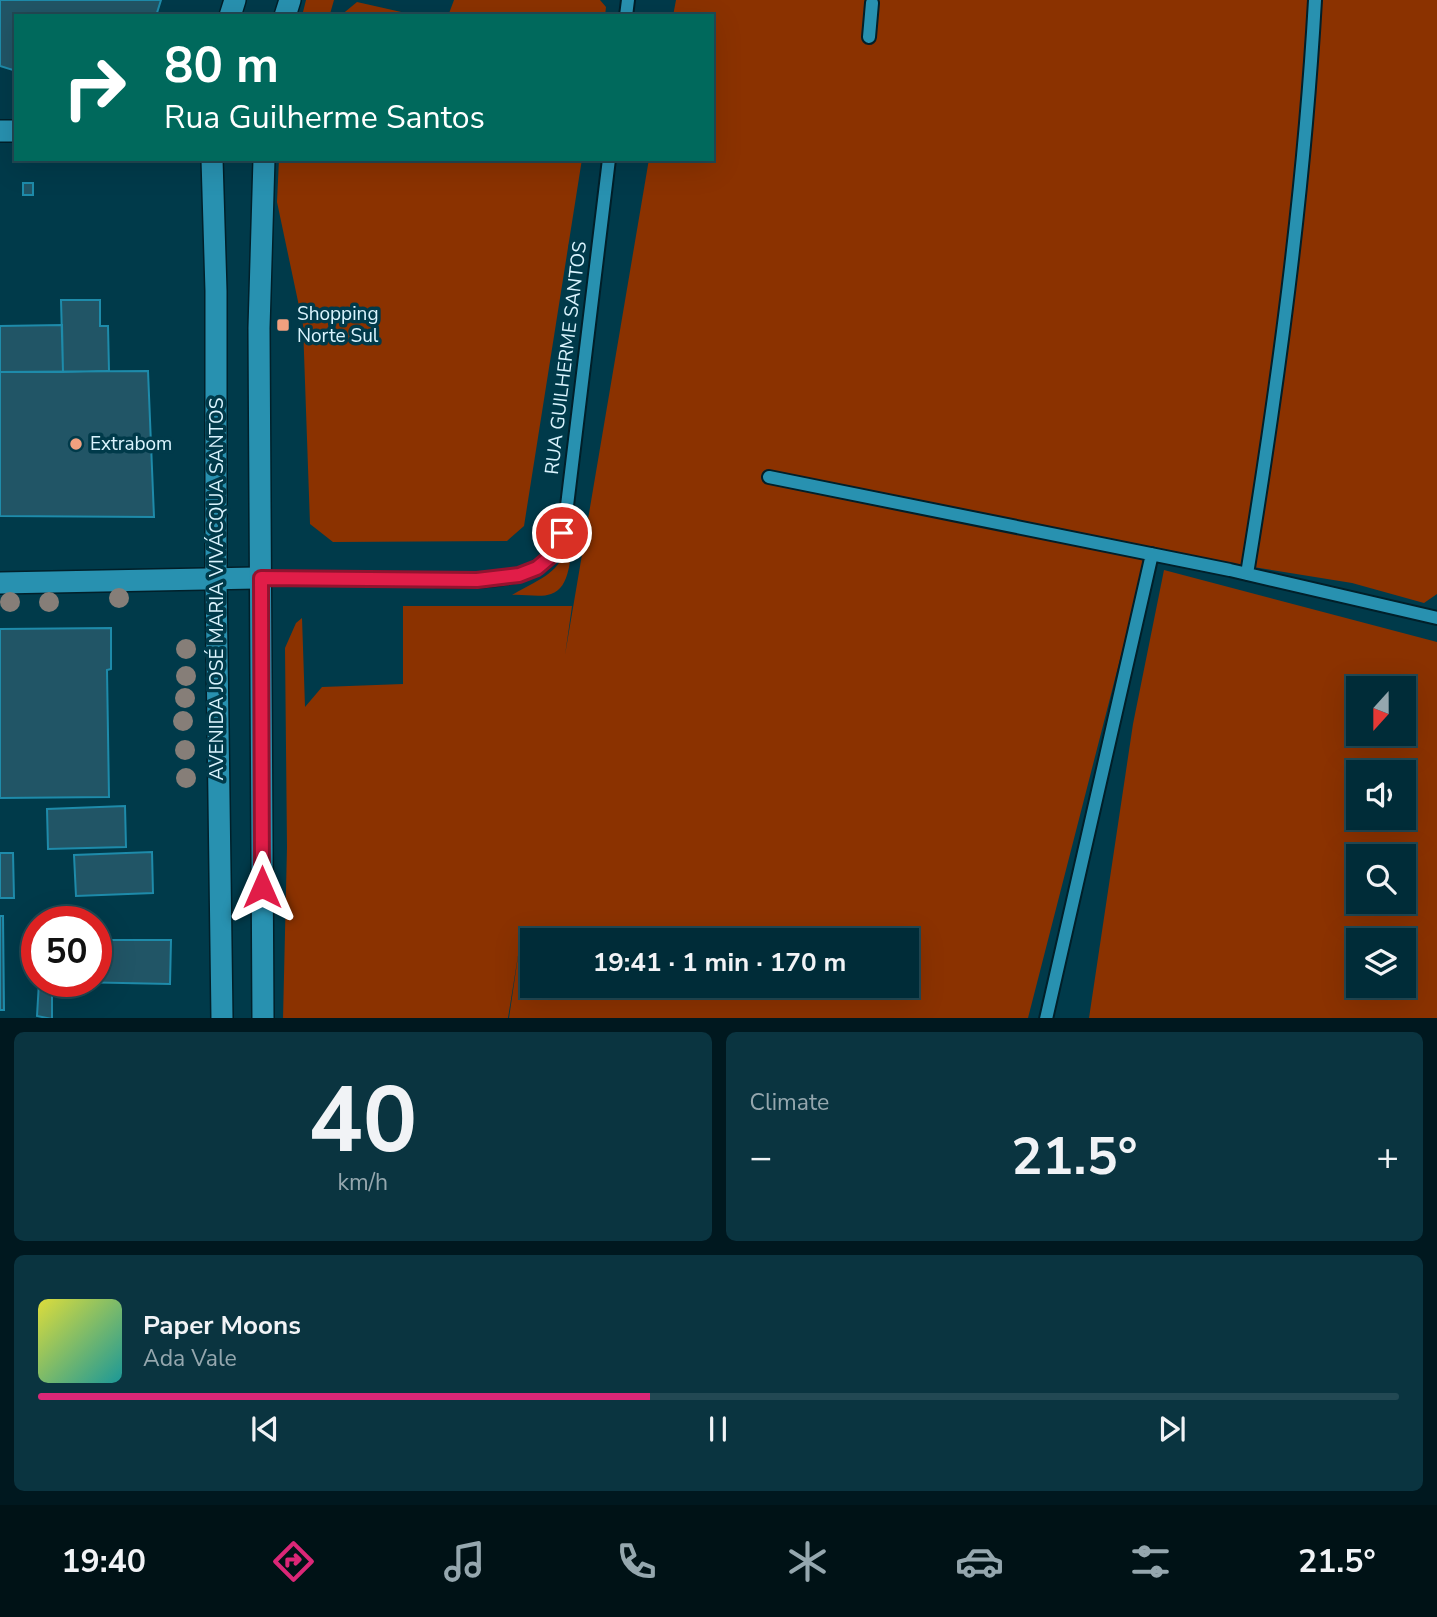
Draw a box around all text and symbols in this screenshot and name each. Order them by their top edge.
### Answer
text: 80 m [164,32,279,99]
icon: right [49,42,140,133]
text: Rua Guilherme Santos [164,96,485,139]
street label: RUA GUILHERME SANTOS [539,240,593,476]
place label: Shopping Norte Sul [297,301,379,349]
marker: Shopping Norte Sul [275,317,291,333]
street label: AVENIDA JOSÉ MARIA VIVÁCQUA SANTOS [204,398,230,780]
place label: Extrabom [90,431,172,457]
marker: Extrabom [68,436,84,452]
pin [532,503,592,563]
icon: arrive [543,514,581,552]
north arrow [1346,676,1416,746]
map controls [1346,676,1416,998]
button: sound [1346,760,1416,830]
button: search [1346,844,1416,914]
position arrow [225,850,299,924]
speed limit sign: 50 [21,906,112,997]
button: layers [1346,928,1416,998]
text: 19:41 · 1 min · 170 m [593,945,846,980]
text: 40 [308,1059,417,1183]
text: Climate [750,1087,829,1118]
text: 21.5° [1011,1121,1137,1192]
text: − [750,1132,772,1183]
text: + [1376,1132,1399,1183]
text: km/h [337,1167,388,1198]
text: Paper Moons [143,1308,301,1343]
text: Ada Vale [143,1343,237,1374]
icon: previous [246,1410,284,1448]
icon: pause [699,1410,737,1448]
icon: next [1153,1410,1191,1448]
icon: directions [269,1537,318,1586]
icon: music [440,1537,489,1586]
icon: phone [612,1537,661,1586]
icon: climate [783,1537,832,1586]
icon: car [955,1537,1004,1586]
icon: filters [1126,1537,1175,1586]
text: 19:40 [61,1540,146,1583]
text: 21.5° [1298,1540,1376,1583]

